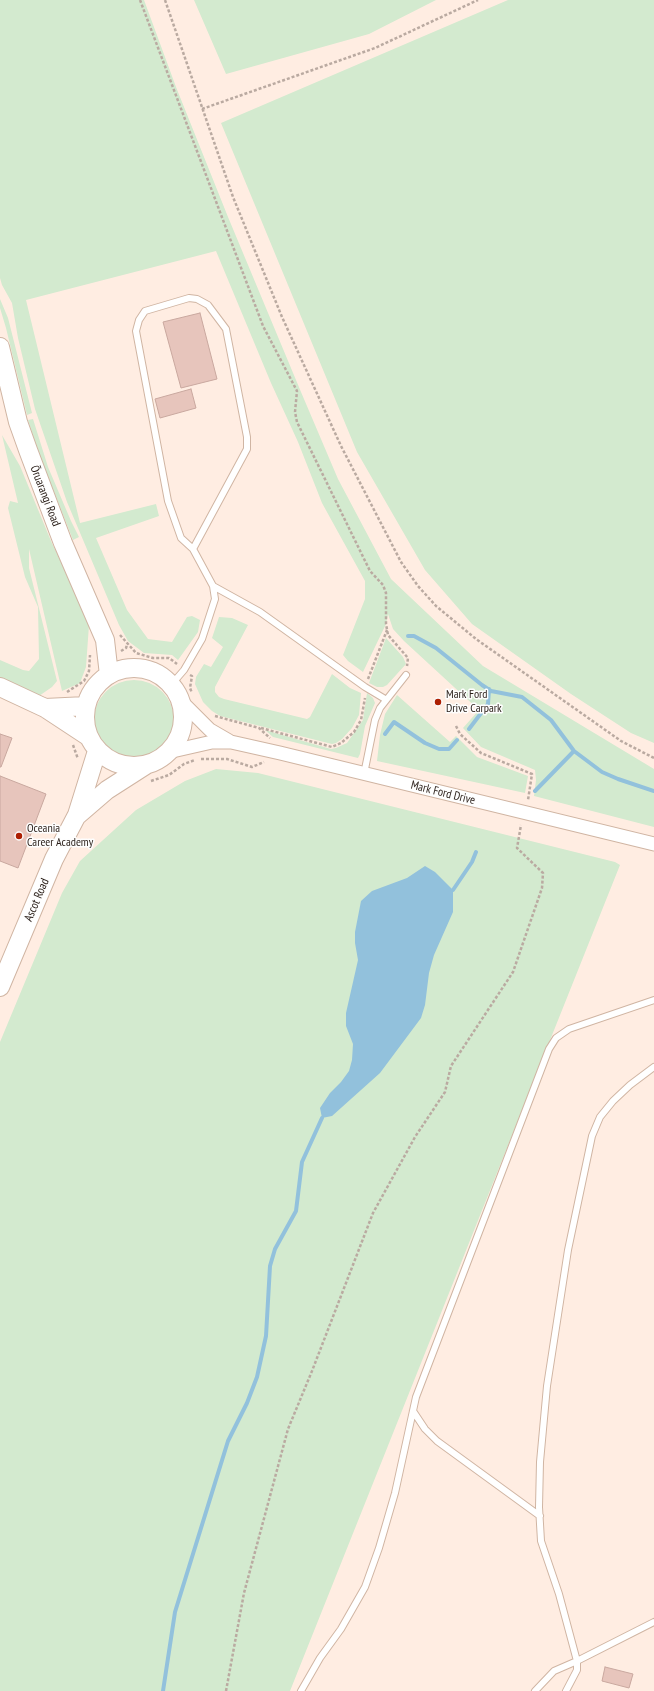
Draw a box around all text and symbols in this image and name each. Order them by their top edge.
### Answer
street label: Ōruarangi Road [27,464,63,528]
place label: Mark Ford Drive Carpark [446,688,502,716]
marker: Mark Ford Drive Carpark [433,697,443,707]
street label: Mark Ford Drive [409,778,477,808]
place label: Oceania Career Academy [27,822,93,850]
marker: Oceania Career Academy [14,831,24,841]
street label: Ascot Road [22,876,52,924]

